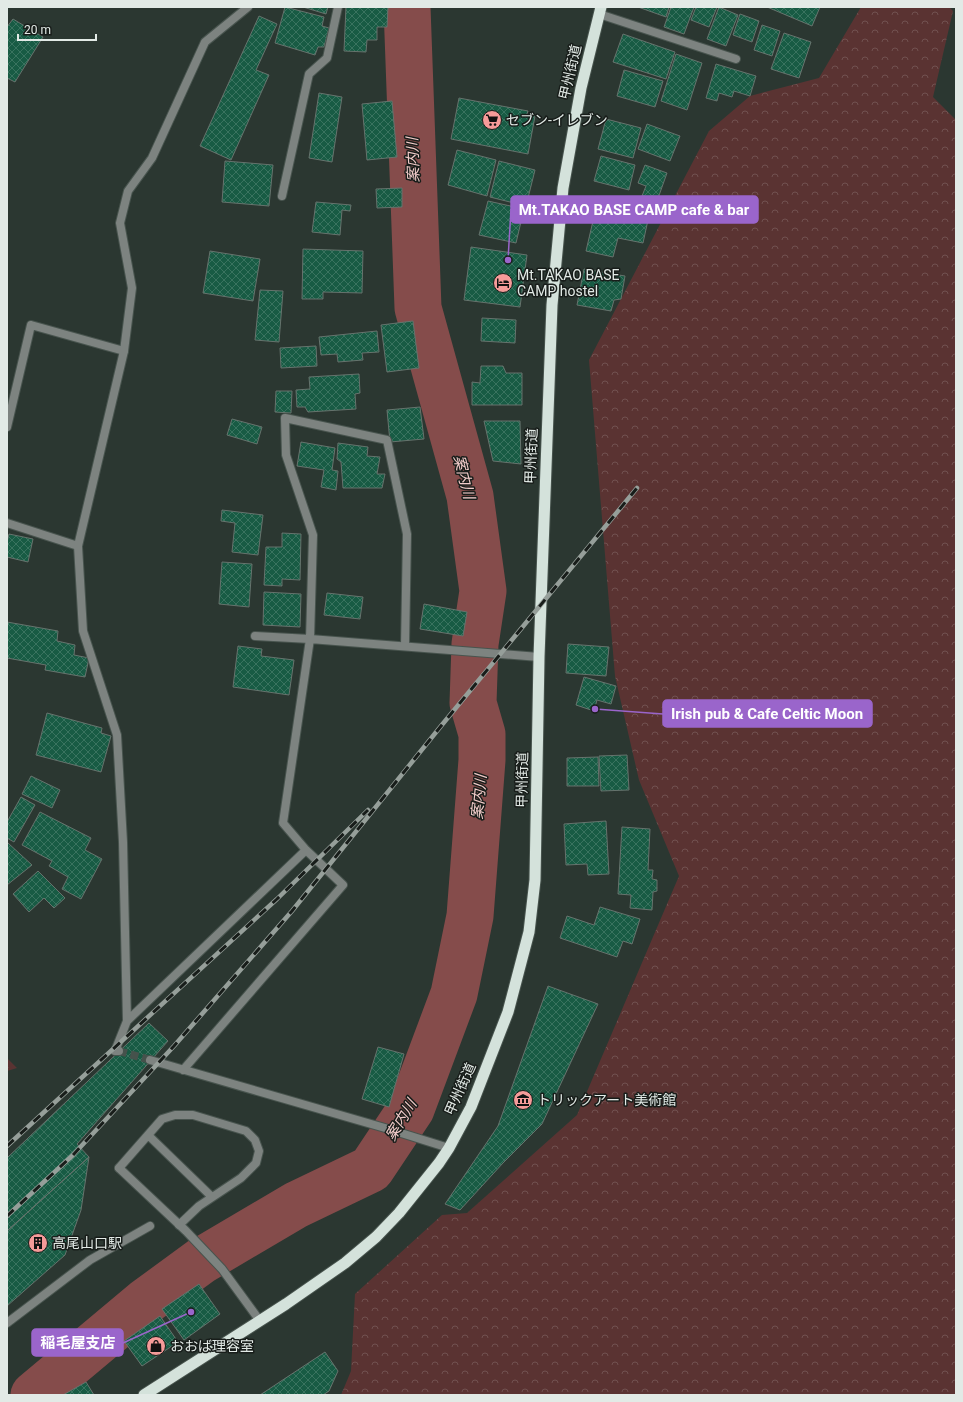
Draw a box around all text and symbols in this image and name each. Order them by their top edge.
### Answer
scale bar [18,16,96,42]
text: 20 m [24,23,51,37]
street label: 甲州街道 [556,43,584,101]
supermarket icon: セブン-イレブン [481,109,503,131]
place label: セブン-イレブン [506,112,608,128]
water label: 案内川 [403,135,423,183]
callout: Mt.TAKAO BASE CAMP cafe & bar [511,196,758,223]
text: Mt.TAKAO BASE CAMP cafe & bar [519,201,750,219]
place label: Mt.TAKAO BASE CAMP hostel [517,267,620,299]
hotel icon: Mt.TAKAO BASE CAMP hostel [492,272,514,294]
street label: 甲州街道 [522,428,540,484]
water label: 案内川 [450,453,479,503]
callout: Irish pub & Cafe Celtic Moon [663,700,872,727]
text: Irish pub & Cafe Celtic Moon [671,705,863,723]
street label: 甲州街道 [514,752,530,808]
water label: 案内川 [468,772,490,820]
street label: 甲州街道 [441,1060,479,1118]
museum icon: トリックアート美術館 [512,1089,534,1111]
place label: トリックアート美術館 [537,1092,676,1108]
water label: 案内川 [382,1094,421,1144]
building icon: 高尾山口駅 [27,1232,49,1254]
place label: 高尾山口駅 [52,1235,122,1251]
callout: 稲毛屋支店 [32,1329,123,1356]
text: 稲毛屋支店 [40,1334,116,1352]
shop icon: おおば理容室 [145,1335,167,1357]
place label: おおば理容室 [170,1338,254,1354]

